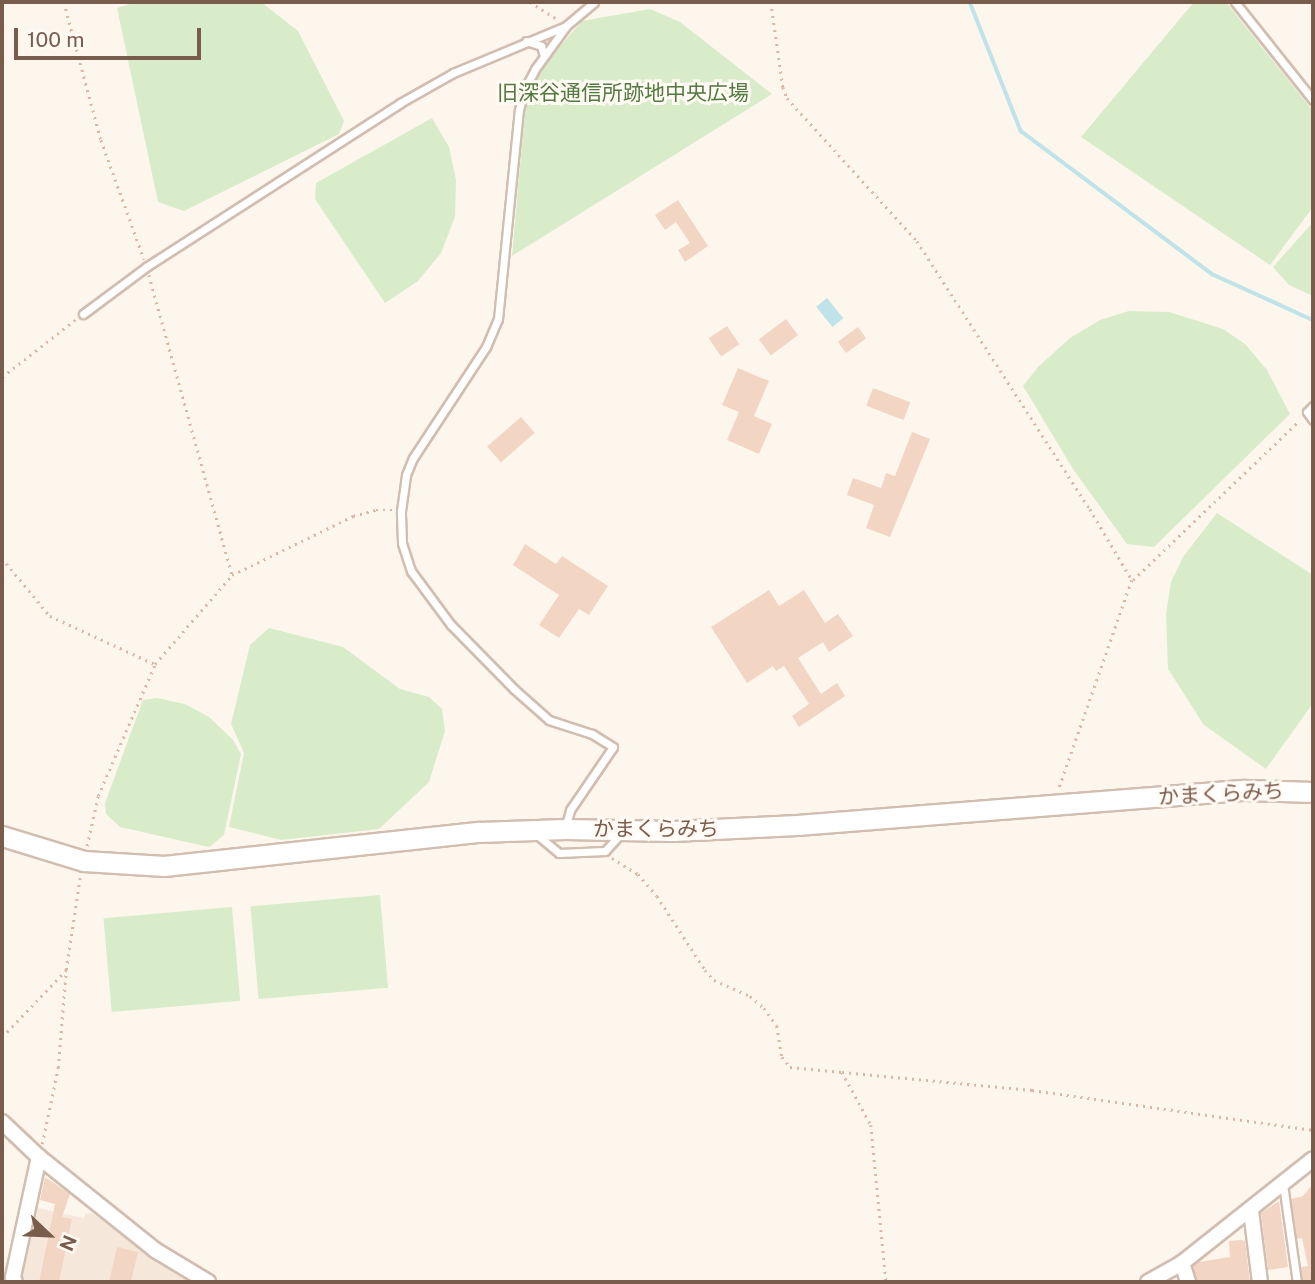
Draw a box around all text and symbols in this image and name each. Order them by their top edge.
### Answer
scale bar [18,14,205,58]
text: 100 m [27,27,84,52]
park label: 旧深谷通信所跡地中央広場 [497,80,749,106]
street label: かまくらみち [1157,778,1285,810]
street label: かまくらみち [593,816,719,842]
north arrow [14,1200,84,1270]
text: N [55,1232,81,1254]

